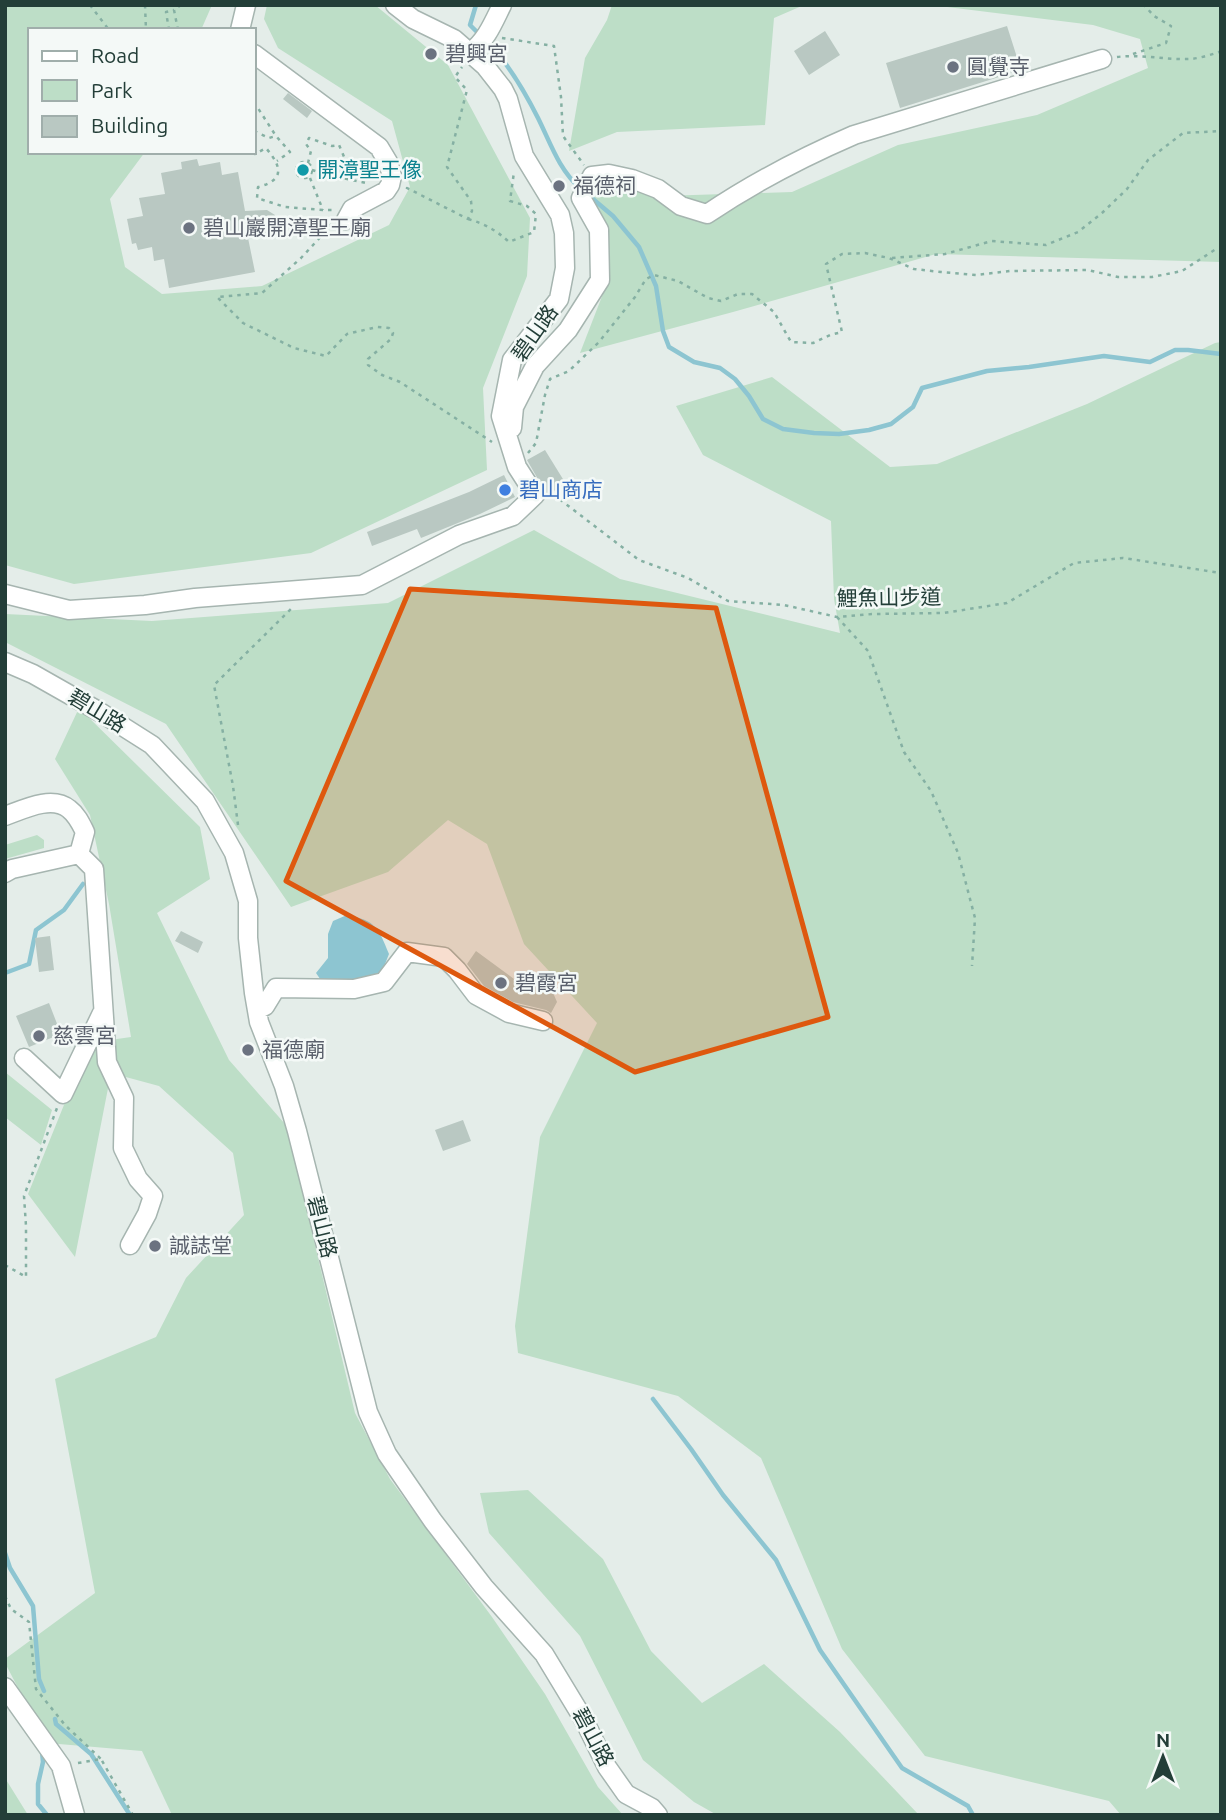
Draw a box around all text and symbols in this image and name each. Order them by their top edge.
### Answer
legend [28,28,256,154]
place label: 碧興宮 [445,41,508,65]
text: Road [91,43,139,67]
marker: 碧興宮 [423,46,439,62]
place label: 圓覺寺 [967,54,1030,78]
marker: 圓覺寺 [945,59,961,75]
text: Park [91,78,133,102]
text: Building [91,113,168,137]
place label: 開漳聖王像 [317,157,422,181]
marker: 開漳聖王像 [295,162,311,178]
place label: 福德祠 [573,173,636,197]
marker: 福德祠 [551,178,567,194]
place label: 碧山巖開漳聖王廟 [203,215,371,239]
marker: 碧山巖開漳聖王廟 [181,220,197,236]
street label: 碧山路 [506,300,562,365]
place label: 碧山商店 [519,477,603,501]
marker: 碧山商店 [497,482,513,498]
street label: 鯉魚山步道 [836,584,942,610]
street label: 碧山路 [64,684,131,737]
place label: 碧霞宮 [515,970,578,994]
marker: 碧霞宮 [493,975,509,991]
place label: 慈雲宮 [53,1023,116,1047]
marker: 慈雲宮 [31,1028,47,1044]
place label: 福德廟 [262,1037,325,1061]
marker: 福德廟 [240,1042,256,1058]
street label: 碧山路 [304,1193,342,1260]
place label: 誠誌堂 [169,1233,232,1257]
marker: 誠誌堂 [147,1238,163,1254]
street label: 碧山路 [568,1703,619,1770]
north arrow [1128,1722,1198,1792]
text: N [1156,1729,1170,1751]

